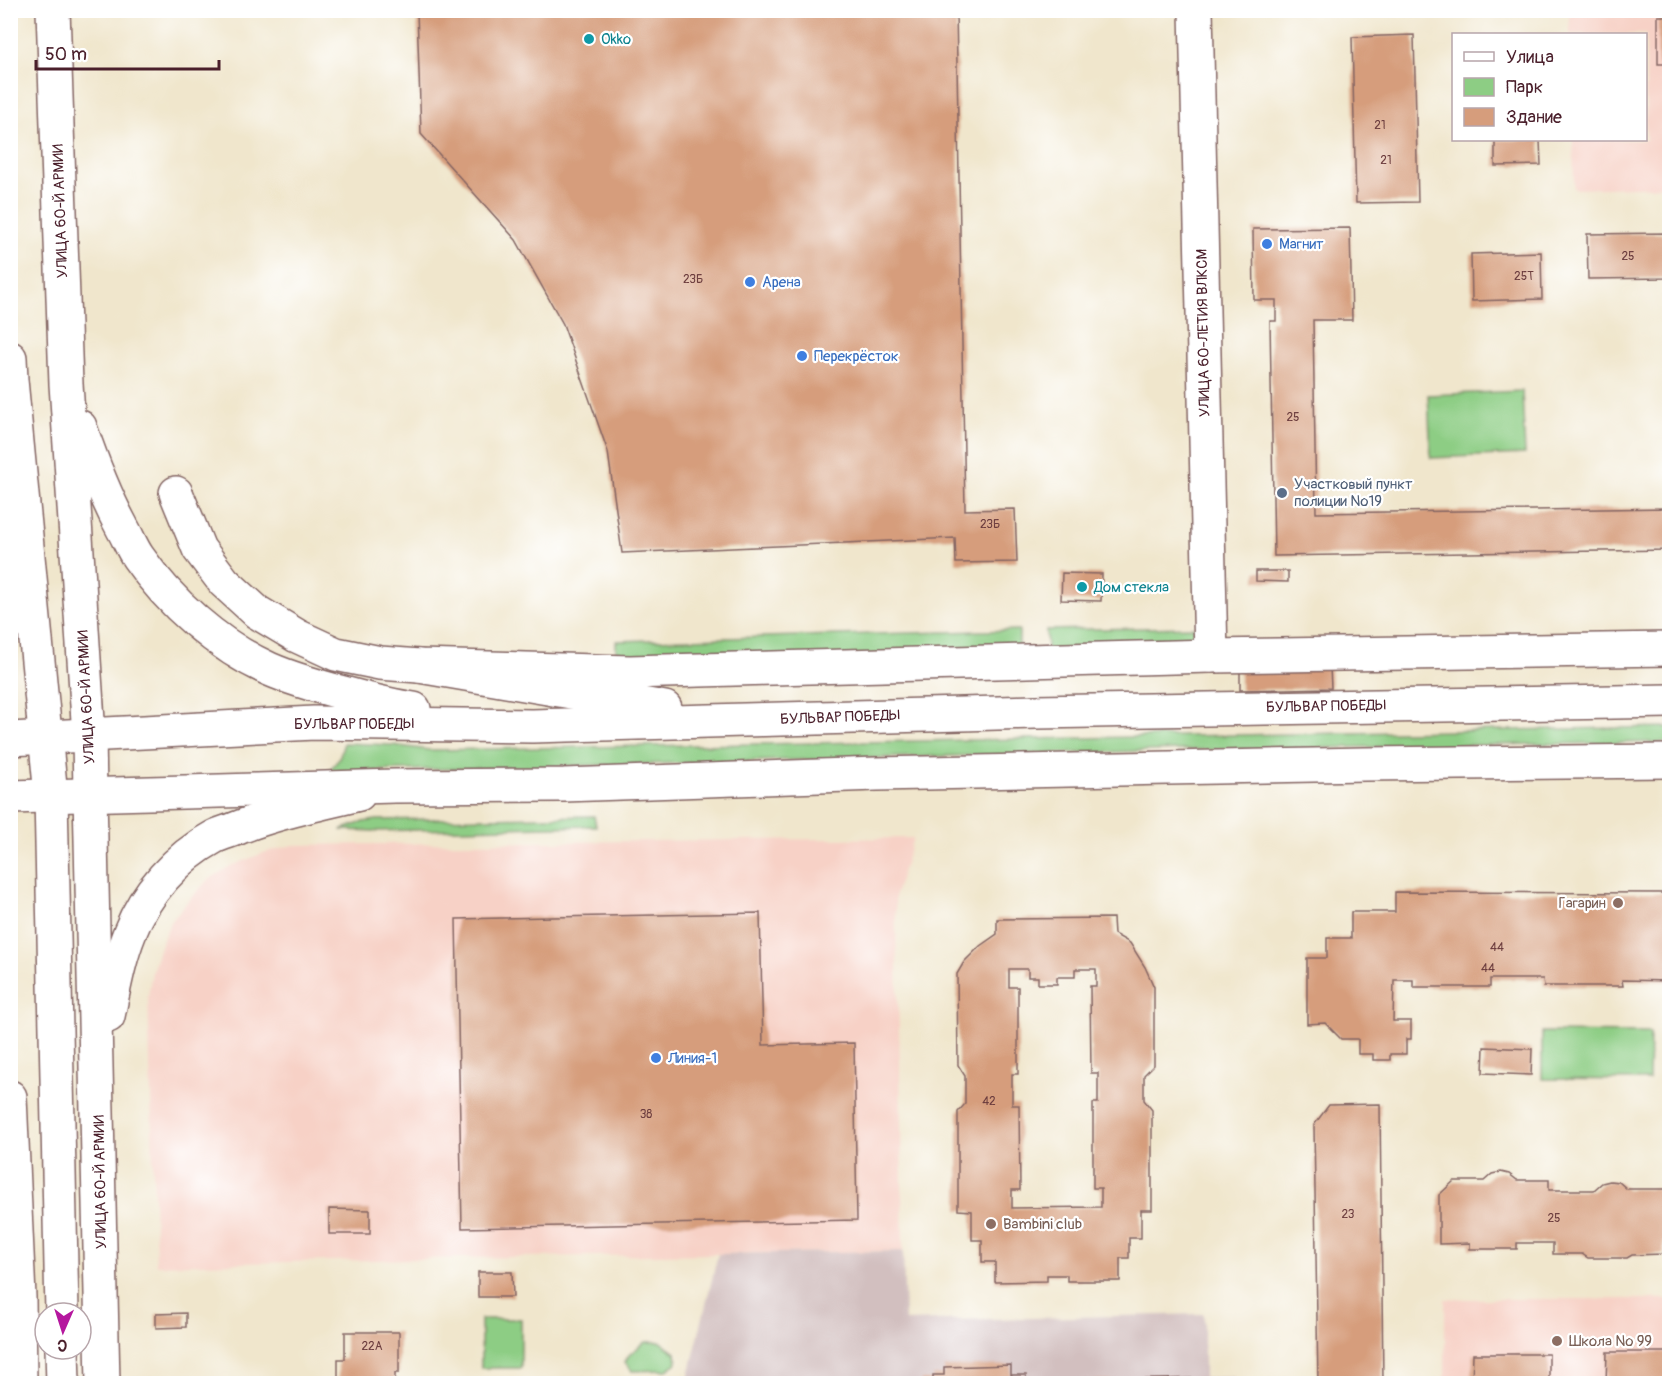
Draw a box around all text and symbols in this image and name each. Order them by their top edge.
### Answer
place label: Okko [601,30,631,49]
marker: Okko [582,32,596,46]
scale bar [36,33,219,71]
legend [1452,33,1647,141]
text: 50 m [45,43,87,66]
text: Улица [1506,46,1554,69]
text: Парк [1506,76,1543,99]
text: Здание [1506,106,1562,129]
house number: 21 [1374,118,1386,133]
street label: УЛИЦА 60-Й АРМИИ [49,144,72,278]
house number: 21 [1380,153,1392,168]
place label: Магнит [1279,235,1324,254]
marker: Магнит [1260,237,1274,251]
street label: УЛИЦА 60-ЛЕТИЯ ВЛКСМ [1193,249,1214,417]
house number: 25 [1621,249,1635,264]
house number: 25Т [1514,269,1534,284]
house number: 23Б [683,272,703,287]
place label: Арена [762,273,801,292]
marker: Арена [743,275,757,289]
place label: Перекрёсток [814,347,899,366]
marker: Перекрёсток [795,349,809,363]
house number: 25 [1286,410,1300,425]
place label: Участковый пункт полиции №19 [1294,475,1413,511]
marker: Участковый пункт полиции №19 [1275,486,1289,500]
house number: 23Б [980,517,1000,532]
place label: Дом стекла [1093,578,1169,597]
marker: Дом стекла [1075,580,1089,594]
street label: УЛИЦА 60-Й АРМИИ [73,629,99,765]
street label: БУЛЬВАР ПОБЕДЫ [1266,696,1386,717]
street label: БУЛЬВАР ПОБЕДЫ [780,706,901,729]
street label: БУЛЬВАР ПОБЕДЫ [294,715,414,734]
place label: Гагарин [1559,894,1606,913]
marker: Гагарин [1611,896,1625,910]
house number: 44 [1490,940,1504,955]
house number: 44 [1481,961,1495,976]
place label: Линия-1 [667,1049,717,1068]
marker: Линия-1 [649,1051,663,1065]
house number: 42 [982,1094,996,1109]
house number: 38 [640,1107,652,1122]
street label: УЛИЦА 60-Й АРМИИ [90,1115,111,1249]
house number: 23 [1341,1207,1355,1222]
house number: 25 [1547,1211,1561,1226]
place label: Bambini club [1003,1215,1082,1234]
marker: Bambini club [984,1217,998,1231]
north arrow [33,1301,93,1361]
place label: Школа № 99 [1569,1332,1652,1351]
marker: Школа № 99 [1550,1334,1564,1348]
text: С [57,1335,68,1355]
house number: 22А [361,1339,383,1354]

